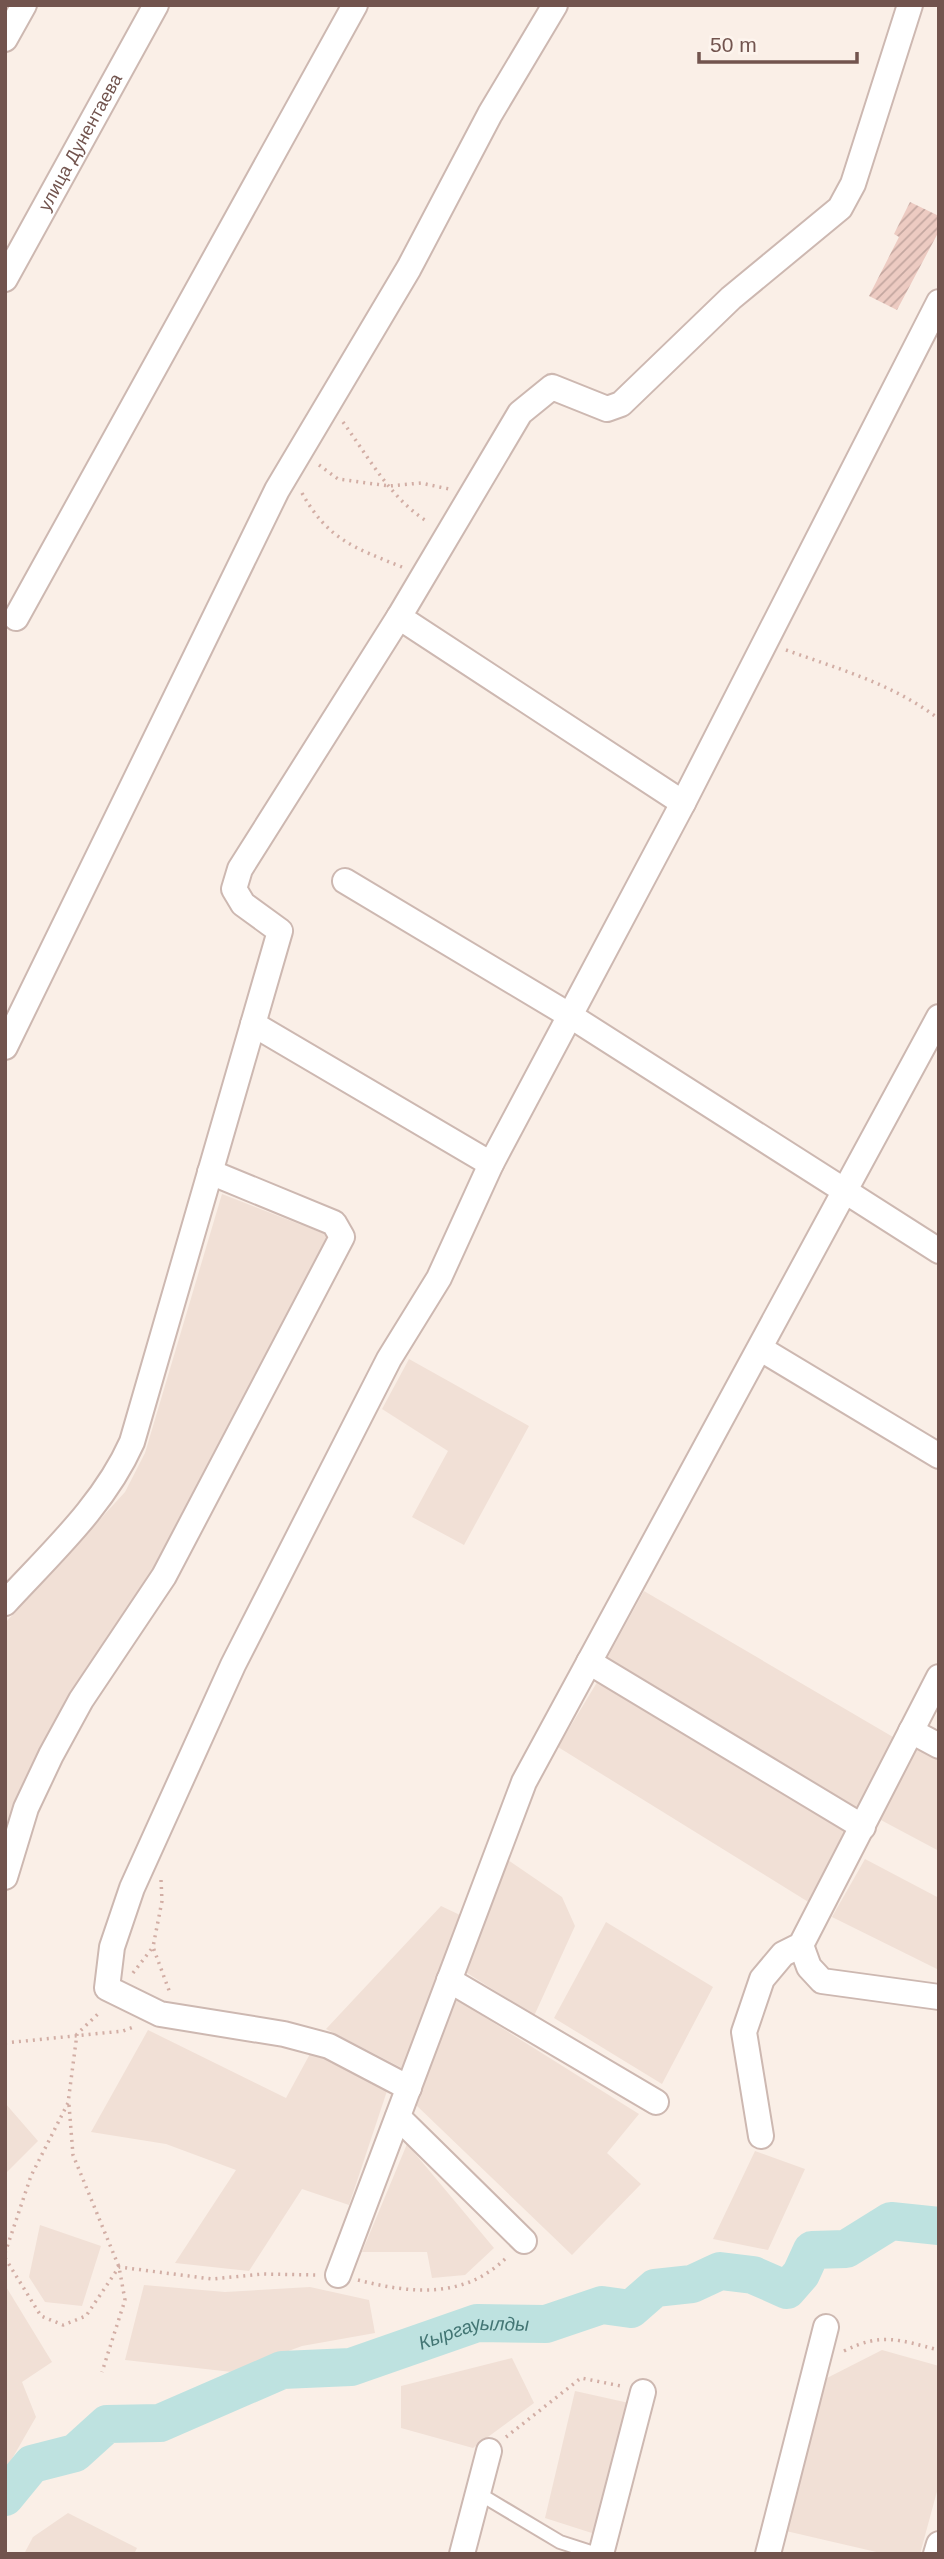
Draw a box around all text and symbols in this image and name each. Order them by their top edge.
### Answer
scale bar [699,21,856,65]
text: 50 m [710,33,757,56]
street label: улица Дунентаева [34,69,127,214]
water label: Кыргауылды [415,2312,529,2353]

